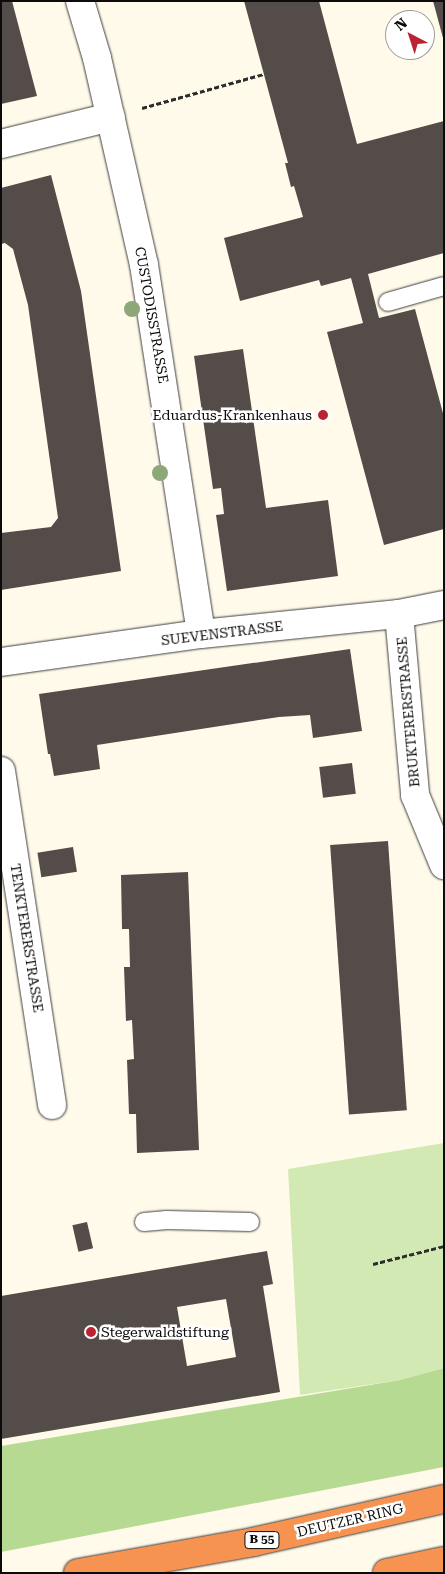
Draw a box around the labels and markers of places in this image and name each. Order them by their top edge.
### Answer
place label: Eduardus-Krankenhaus [152,407,312,423]
marker: Eduardus-Krankenhaus [316,408,330,422]
place label: Stegerwaldstiftung [101,1324,229,1340]
marker: Stegerwaldstiftung [85,1326,97,1338]

